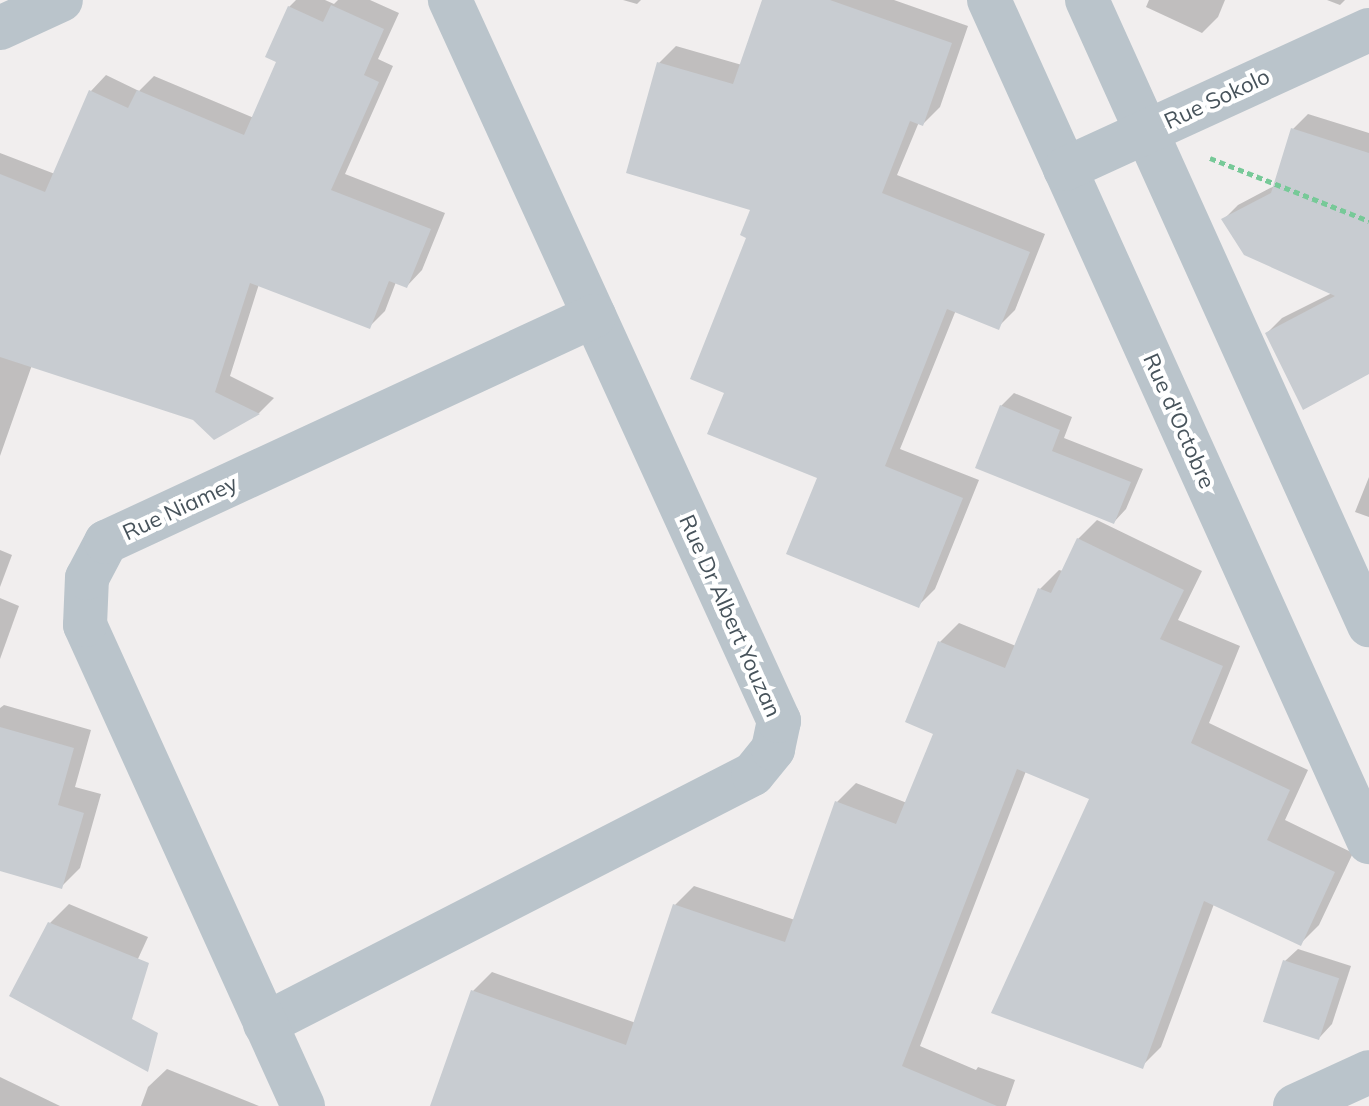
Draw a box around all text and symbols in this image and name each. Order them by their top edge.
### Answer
street label: Rue Sokolo [1160,63,1274,135]
street label: Rue d'Octobre [1138,350,1220,492]
street label: Rue Niamey [119,470,241,546]
street label: Rue Dr Albert Youzan [673,511,787,721]

